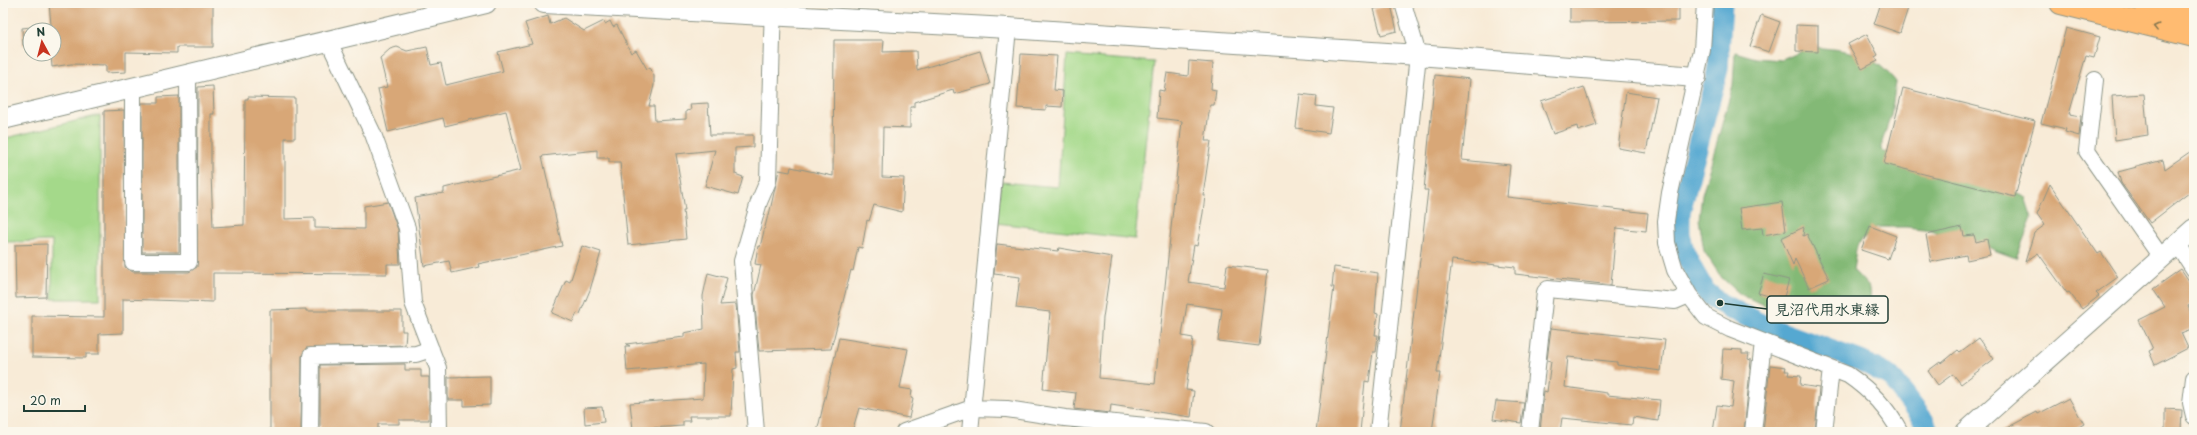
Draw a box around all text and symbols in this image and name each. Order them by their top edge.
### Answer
north arrow [22,22,62,62]
text: N [35,23,46,41]
one-way arrow [2153,23,2160,32]
callout: 見沼代用水東縁 [1767,296,1888,323]
text: 見沼代用水東縁 [1774,297,1880,320]
scale bar [24,387,85,413]
text: 20 m [30,391,61,409]

